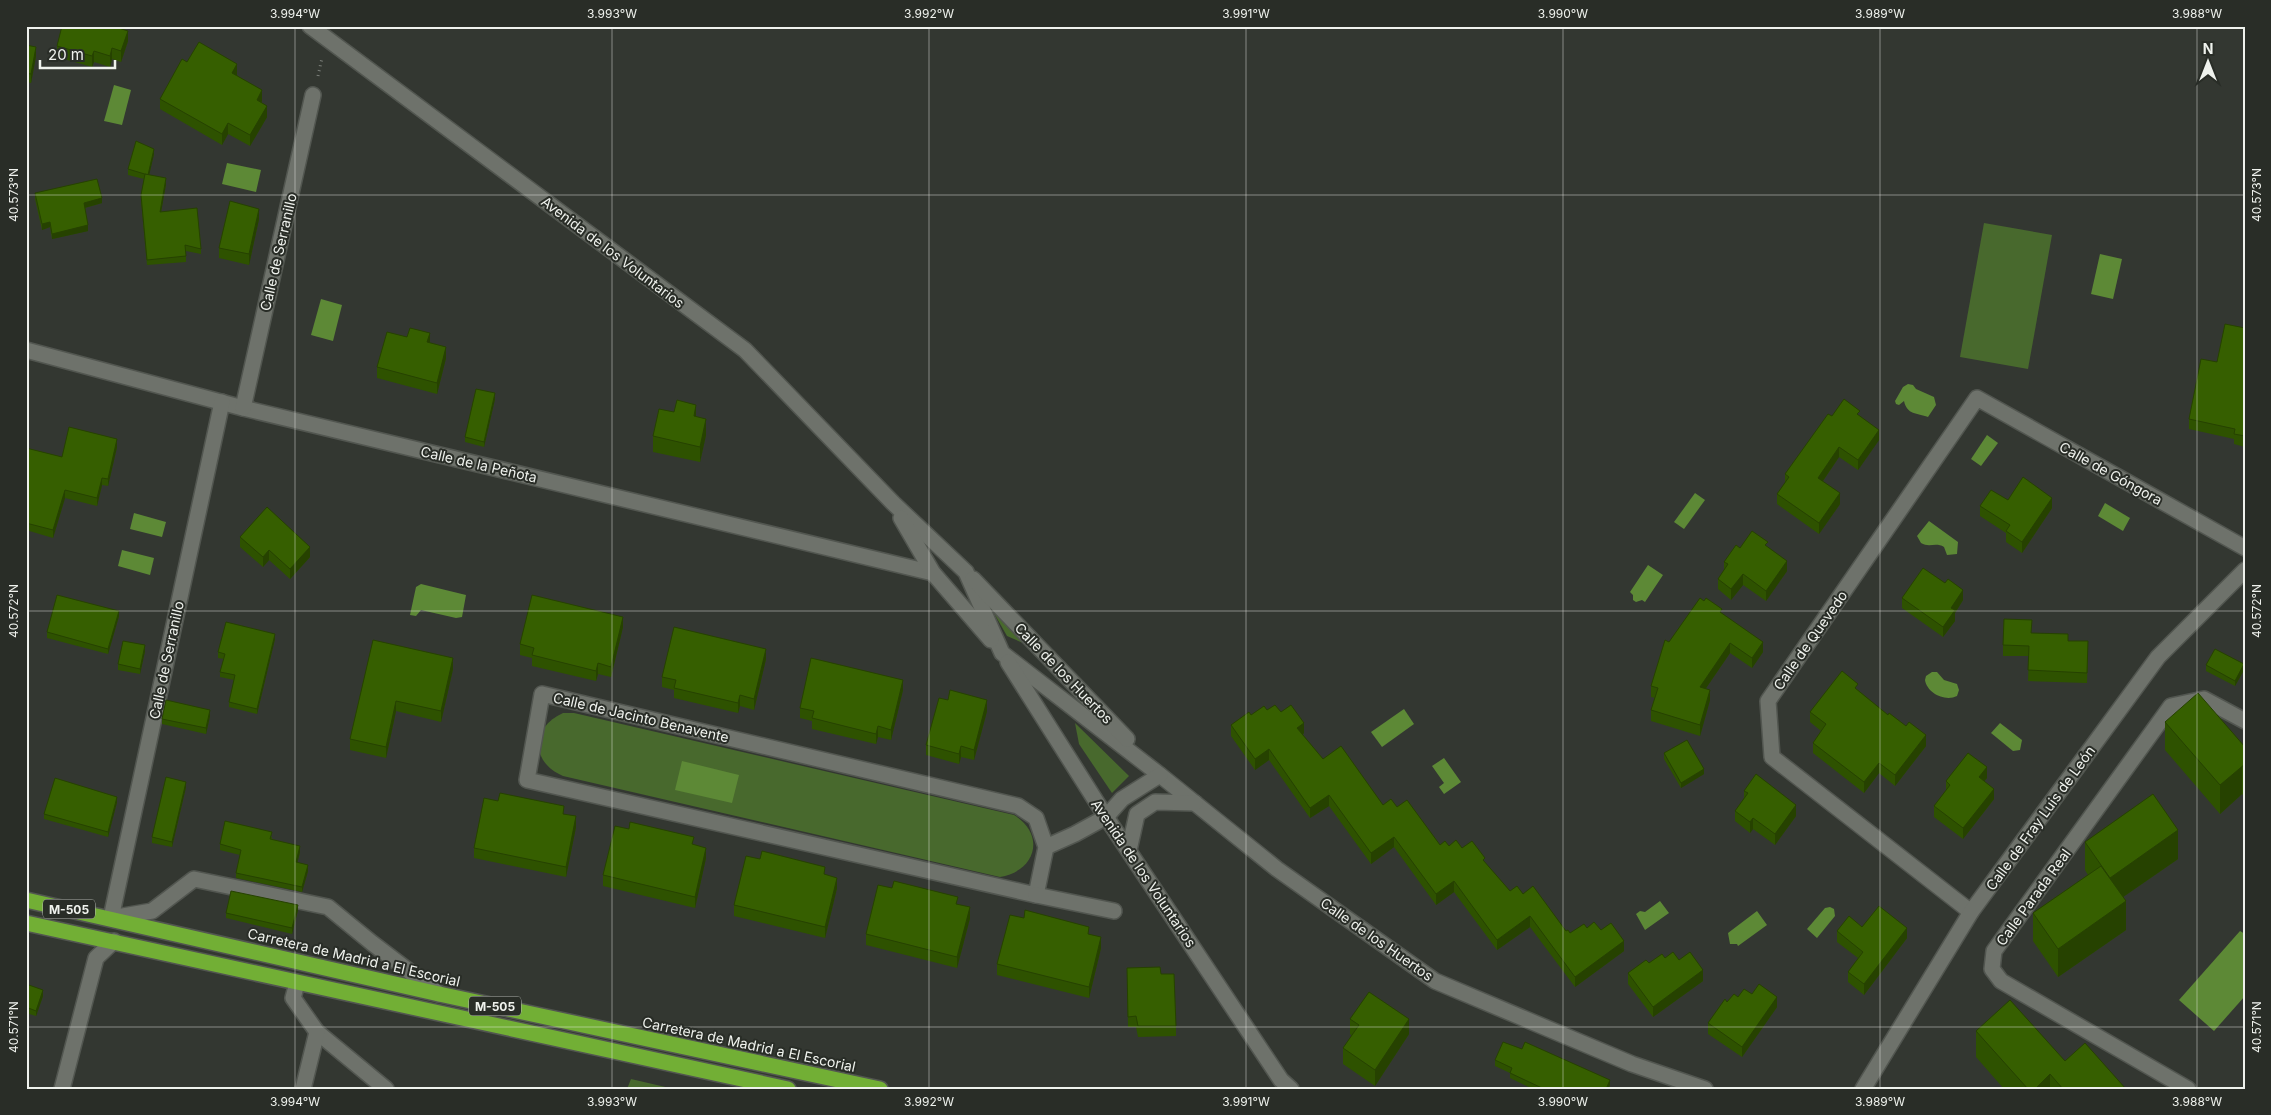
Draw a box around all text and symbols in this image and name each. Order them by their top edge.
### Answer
text: 3.994°W [270,6,320,21]
text: 3.993°W [587,6,637,21]
text: 3.992°W [904,6,954,21]
text: 3.991°W [1222,6,1270,21]
text: 3.990°W [1538,6,1588,21]
text: 3.989°W [1855,6,1905,21]
text: 3.988°W [2172,6,2222,21]
scale bar [40,38,115,70]
north arrow [2184,38,2234,88]
text: N [2203,40,2213,57]
text: 20 m [48,45,84,64]
text: 40.573°N [6,168,21,222]
text: 40.573°N [2249,168,2264,222]
street label: Calle de Serranillo [256,192,300,312]
street label: Avenida de los Voluntarios [538,193,688,311]
street label: Calle de Góngora [2057,438,2165,508]
street label: Calle de la Peñota [419,442,539,486]
text: 40.572°N [6,584,21,638]
text: 40.572°N [2249,584,2264,638]
street label: Calle de Quevedo [1769,587,1851,693]
street label: Calle de Serranillo [145,599,187,721]
street label: Calle de los Huertos [1012,619,1116,727]
street label: Calle de Jacinto Benavente [551,688,731,746]
street label: Calle de Fray Luis de León [1982,742,2098,894]
street label: Avenida de los Voluntarios [1088,796,1200,950]
street label: Calle Parada Real [1992,845,2074,949]
street label: Calle de los Huertos [1318,894,1436,984]
road number: M-505 [43,900,95,919]
street label: Carretera de Madrid a El Escorial [246,924,462,990]
road number: M-505 [469,996,521,1016]
text: 40.571°N [6,1001,21,1053]
text: 40.571°N [2249,1001,2264,1053]
street label: Carretera de Madrid a El Escorial [641,1013,857,1075]
text: 3.994°W [270,1094,320,1109]
text: 3.993°W [587,1094,637,1109]
text: 3.992°W [904,1094,954,1109]
text: 3.991°W [1222,1094,1270,1109]
text: 3.990°W [1538,1094,1588,1109]
text: 3.989°W [1855,1094,1905,1109]
text: 3.988°W [2172,1094,2222,1109]

